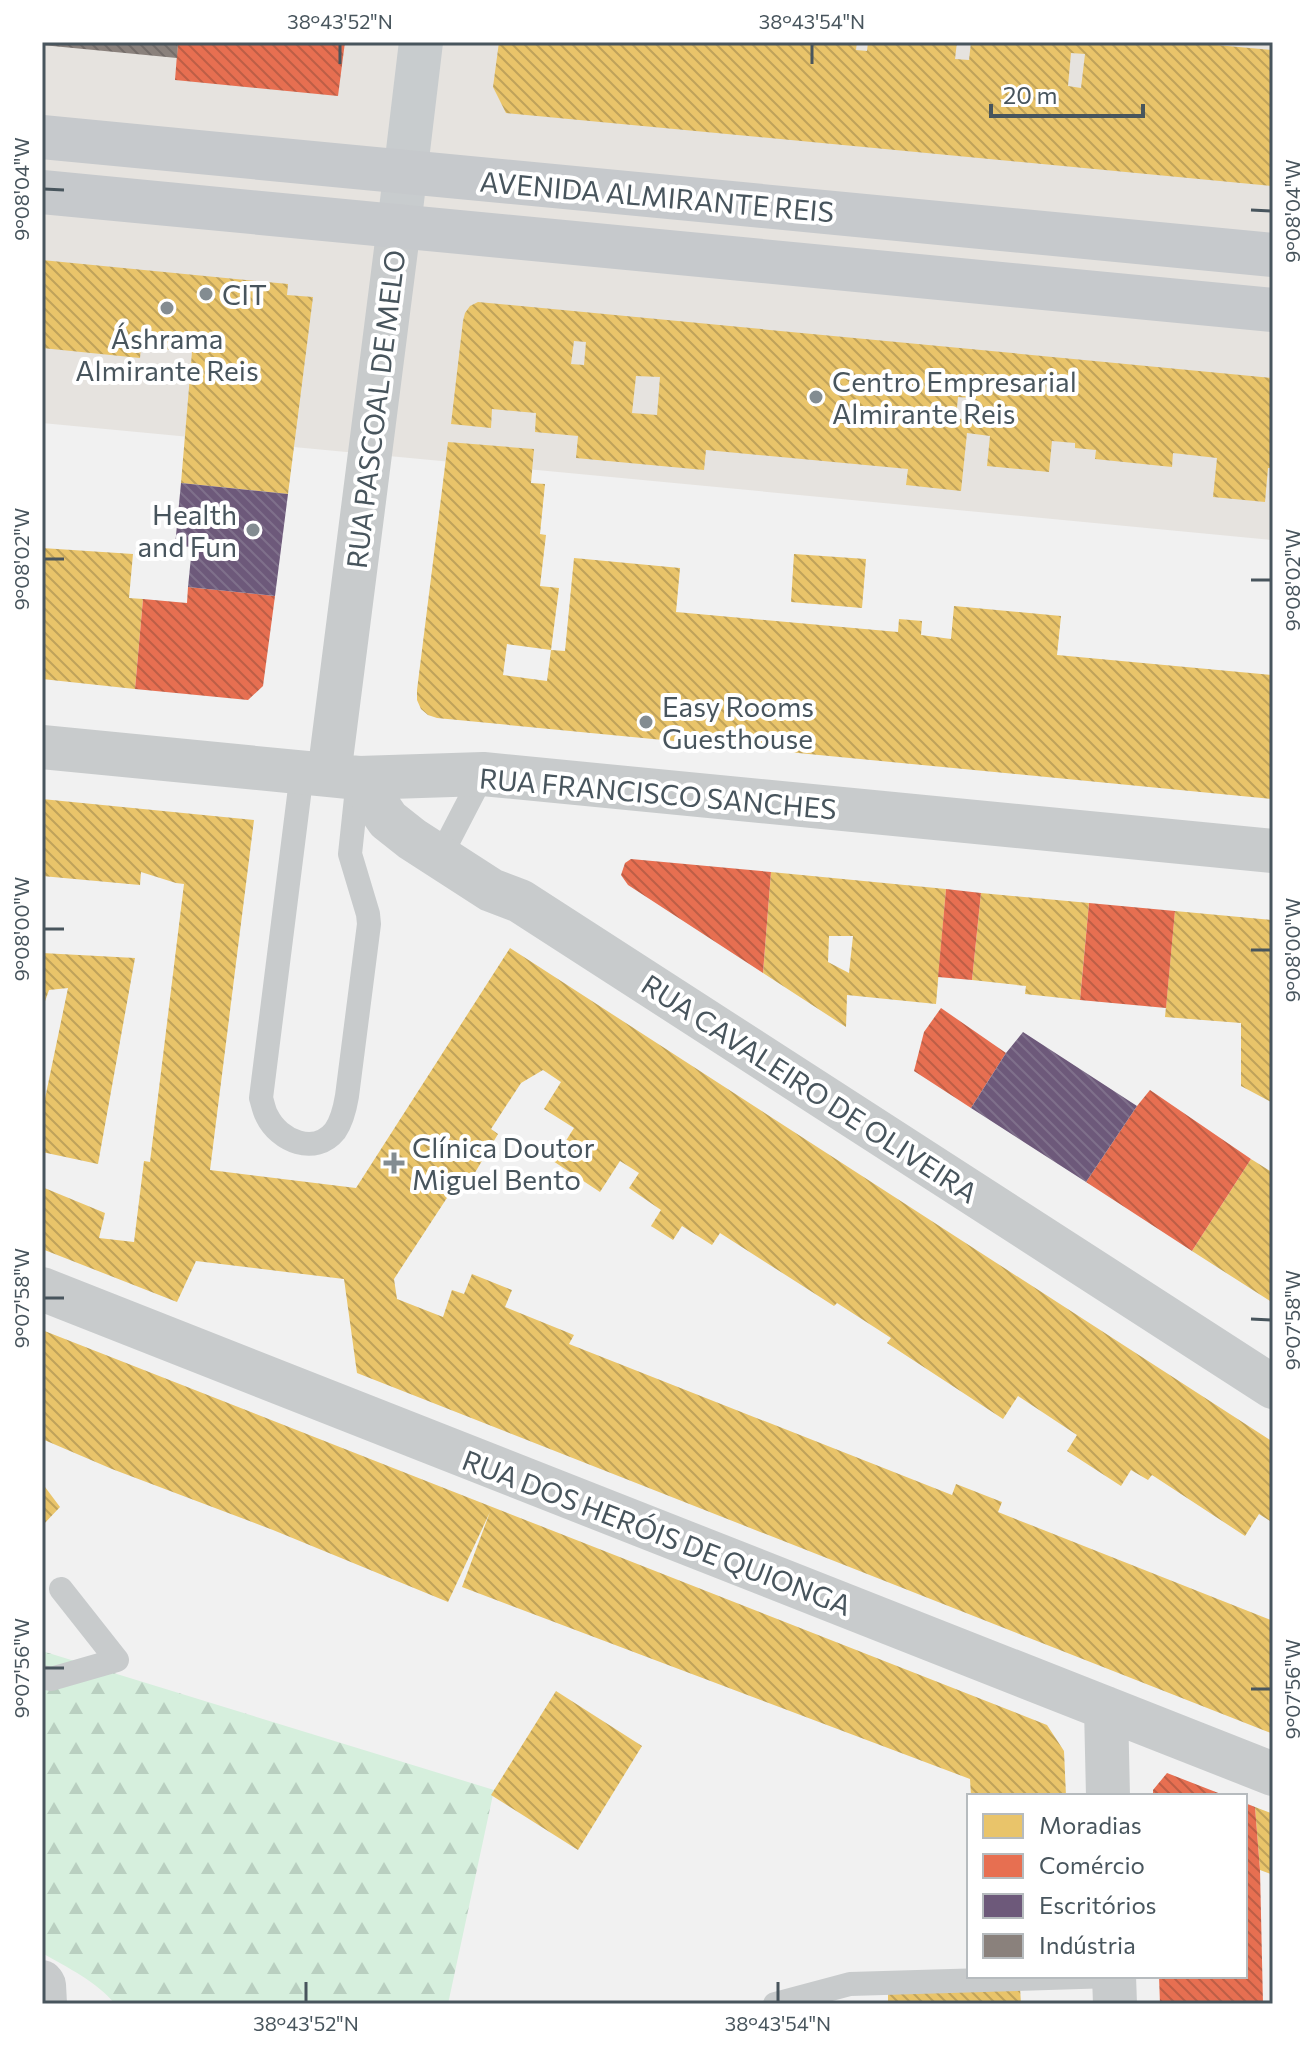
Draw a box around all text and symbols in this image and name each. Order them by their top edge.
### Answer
text: 38°43'52"N [287,9,393,33]
text: 38°43'54"N [759,9,865,33]
scale bar [991,68,1143,118]
text: 20 m [1003,80,1057,109]
text: 9°08'04"W [9,137,33,241]
text: 9°08'04"W [1280,159,1304,263]
street label: AVENIDA ALMIRANTE REIS [479,164,835,228]
street label: RUA PASCOAL DE MELO [339,248,411,570]
place label: CIT [222,277,267,311]
marker: CIT [197,285,215,303]
marker: Áshrama Almirante Reis [158,299,176,317]
place label: Áshrama Almirante Reis [75,321,259,387]
place label: Centro Empresarial Almirante Reis [832,364,1077,430]
marker: Centro Empresarial Almirante Reis [807,388,825,406]
place label: Health and Fun [137,497,237,563]
text: 9°08'02"W [9,508,33,610]
marker: Health and Fun [244,521,262,539]
text: 9°08'02"W [1280,529,1304,631]
place label: Easy Rooms Guesthouse [662,689,814,755]
marker: Easy Rooms Guesthouse [637,713,655,731]
street label: RUA FRANCISCO SANCHES [478,760,838,826]
text: 9°08'00"W [9,877,33,981]
text: 9°08'00"W [1280,898,1304,1002]
street label: RUA CAVALEIRO DE OLIVEIRA [636,967,984,1209]
place label: Clínica Doutor Miguel Bento [412,1130,595,1196]
marker: Clínica Doutor Miguel Bento [383,1152,405,1174]
text: 9°07'58"W [9,1248,33,1348]
text: 9°07'58"W [1280,1270,1304,1370]
street label: RUA DOS HERÓIS DE QUIONGA [458,1442,856,1622]
text: 9°07'56"W [9,1618,33,1718]
text: 9°07'56"W [1280,1639,1304,1739]
legend [967,1794,1247,1978]
text: Moradias [1039,1810,1142,1839]
text: Comércio [1039,1850,1145,1879]
text: Escritórios [1039,1890,1157,1919]
text: Indústria [1039,1930,1136,1959]
text: 38°43'52"N [253,2011,359,2035]
text: 38°43'54"N [725,2011,831,2035]

